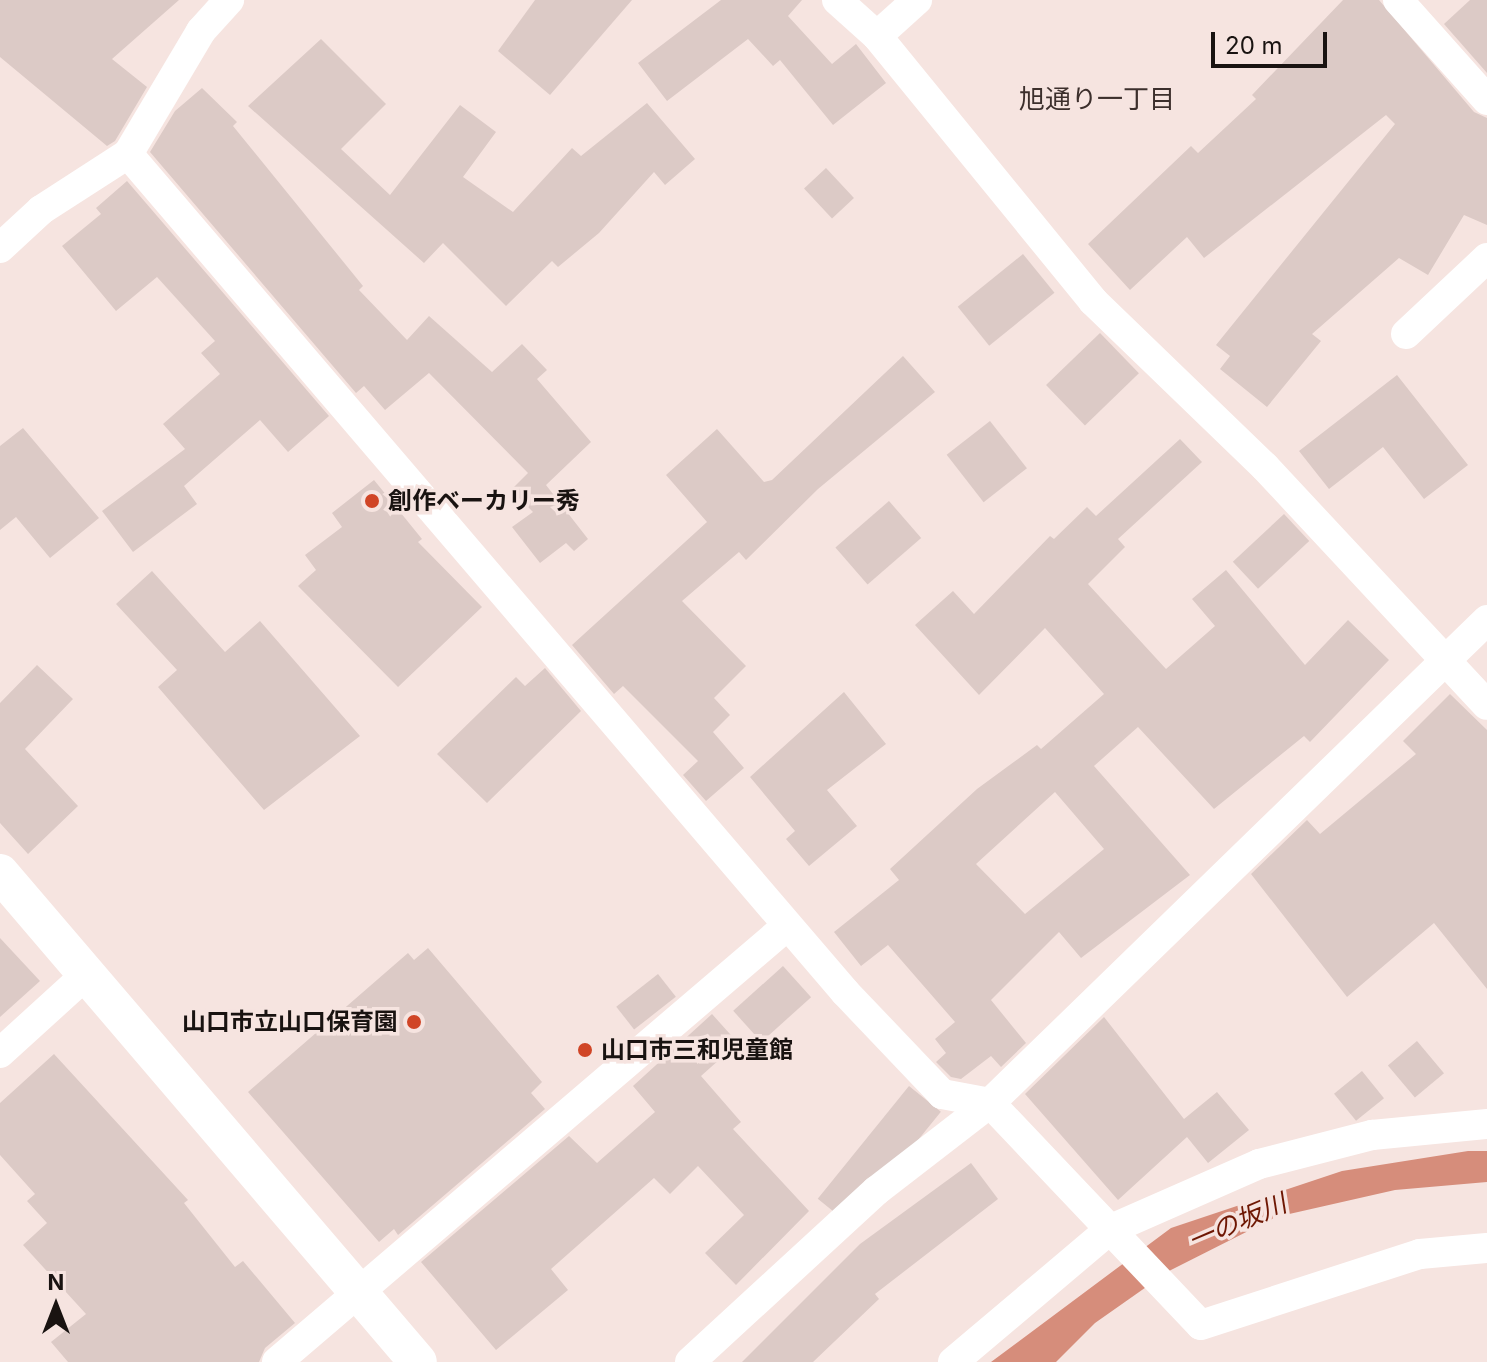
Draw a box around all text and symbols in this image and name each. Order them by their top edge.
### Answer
scale bar [1215,16,1331,66]
text: 20 m [1225,31,1283,60]
district label: 旭通り一丁目 [1019,83,1175,115]
place label: 創作ベーカリー秀 [388,487,580,515]
marker: 創作ベーカリー秀 [363,492,381,510]
place label: 山口市立山口保育園 [182,1008,398,1036]
marker: 山口市立山口保育園 [405,1013,423,1031]
place label: 山口市三和児童館 [601,1036,793,1064]
marker: 山口市三和児童館 [576,1041,594,1059]
water label: 一の坂川 [1183,1187,1291,1257]
north arrow [16,1266,96,1346]
text: N [48,1269,64,1295]

